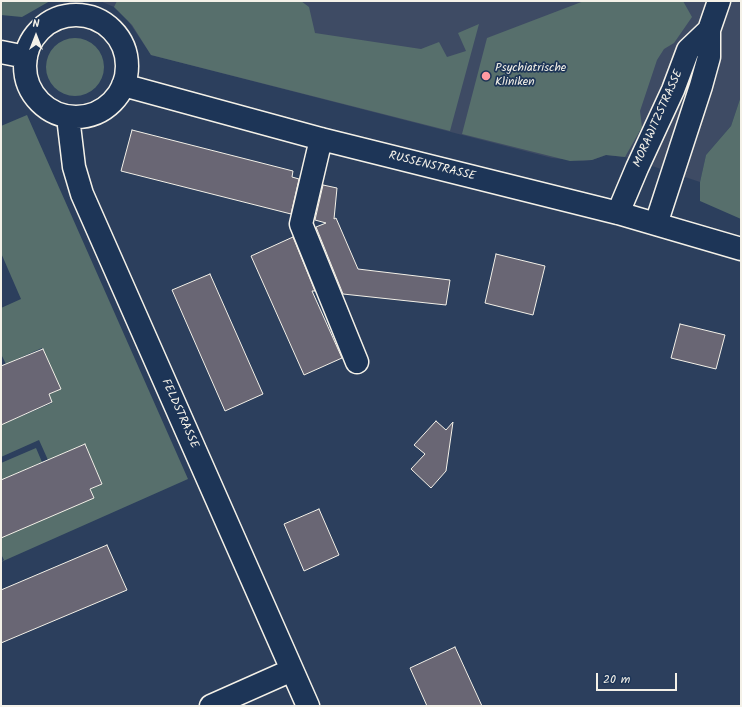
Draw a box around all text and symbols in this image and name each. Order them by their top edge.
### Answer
text: N [33,15,39,33]
north arrow [16,16,56,56]
place label: Psychiatrische Kliniken [495,62,566,90]
street label: MORAWITZSTRASSE [631,68,687,170]
marker: Psychiatrische Kliniken [480,70,492,82]
street label: RUSSENSTRASSE [387,149,477,185]
street label: FELDSTRASSE [157,377,201,451]
scale bar [598,665,679,691]
text: 20 m [603,670,630,689]

